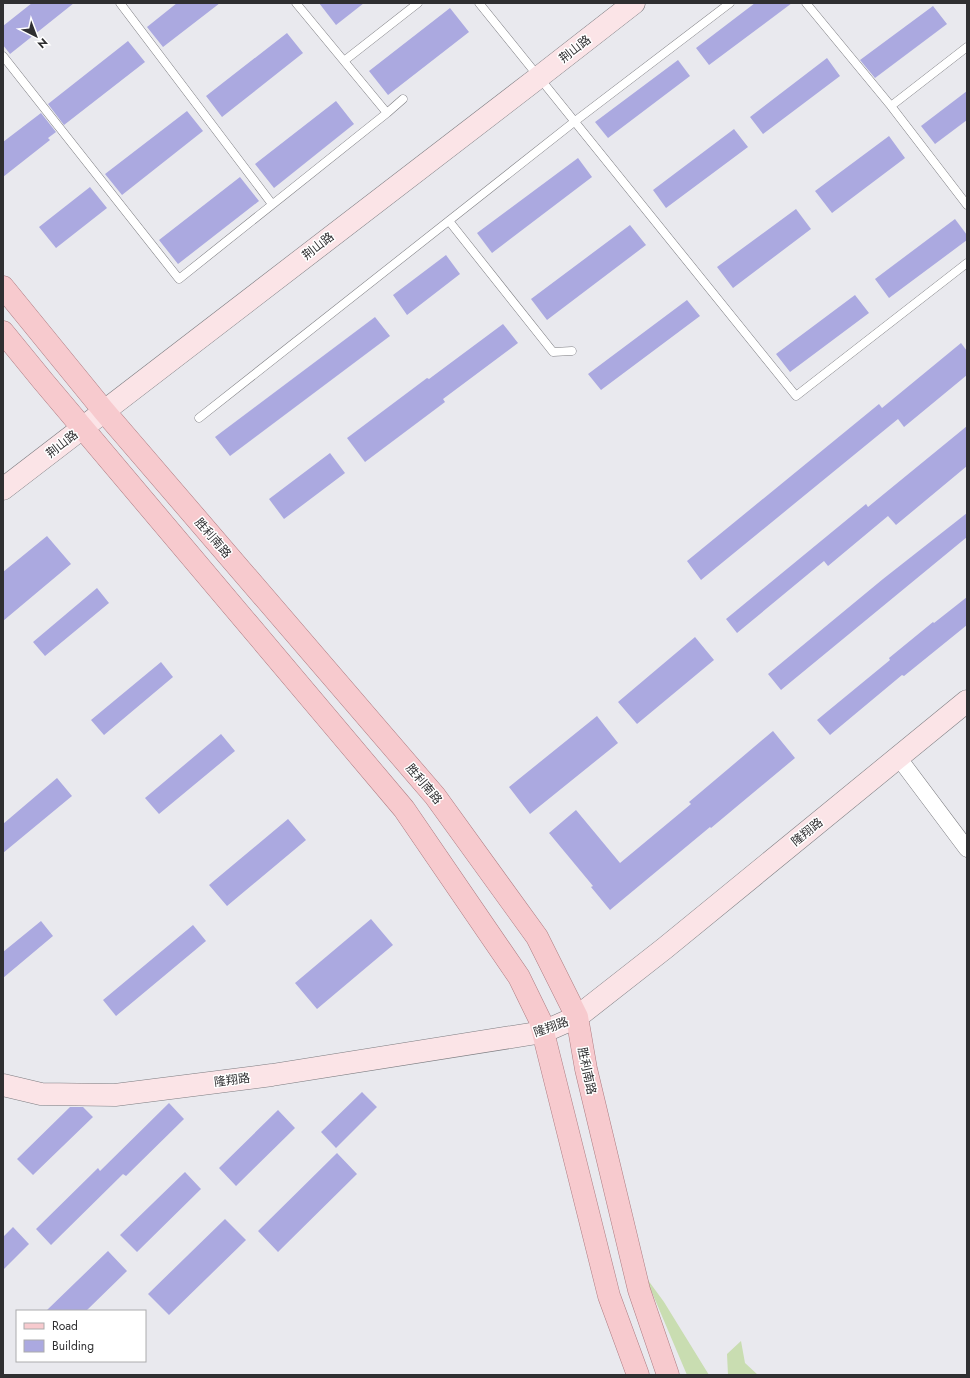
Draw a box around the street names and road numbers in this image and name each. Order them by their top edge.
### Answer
street label: 荆山路 [555,31,595,67]
street label: 荆山路 [298,228,338,264]
street label: 荆山路 [42,426,82,462]
street label: 胜利南路 [190,514,236,562]
street label: 胜利南路 [402,760,446,808]
street label: 隆翔路 [787,814,827,850]
street label: 隆翔路 [531,1013,571,1041]
street label: 胜利南路 [573,1046,601,1096]
street label: 隆翔路 [213,1069,251,1091]

